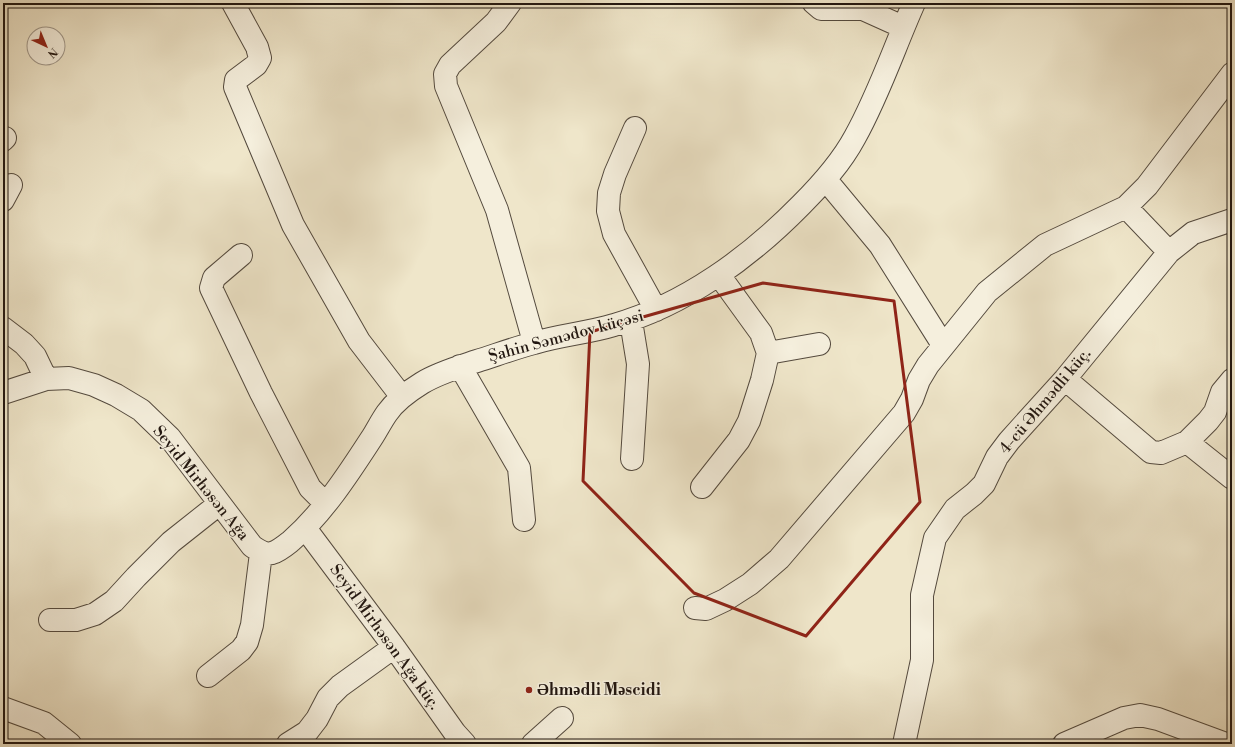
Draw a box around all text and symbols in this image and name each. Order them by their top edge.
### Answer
north arrow [26,26,66,66]
text: N [44,44,60,61]
street label: Şahin Səmədov küçəsi [486,306,646,366]
street label: 4-cü Əhmədli küç. [995,344,1095,458]
street label: Seyid Mirhəsən Ağa [148,421,254,545]
street label: Seyid Mirhəsən Ağa küç. [325,560,445,714]
place label: Әhmәdli Mәscidi [537,680,661,700]
marker: Әhmәdli Mәscidi [524,685,534,695]

